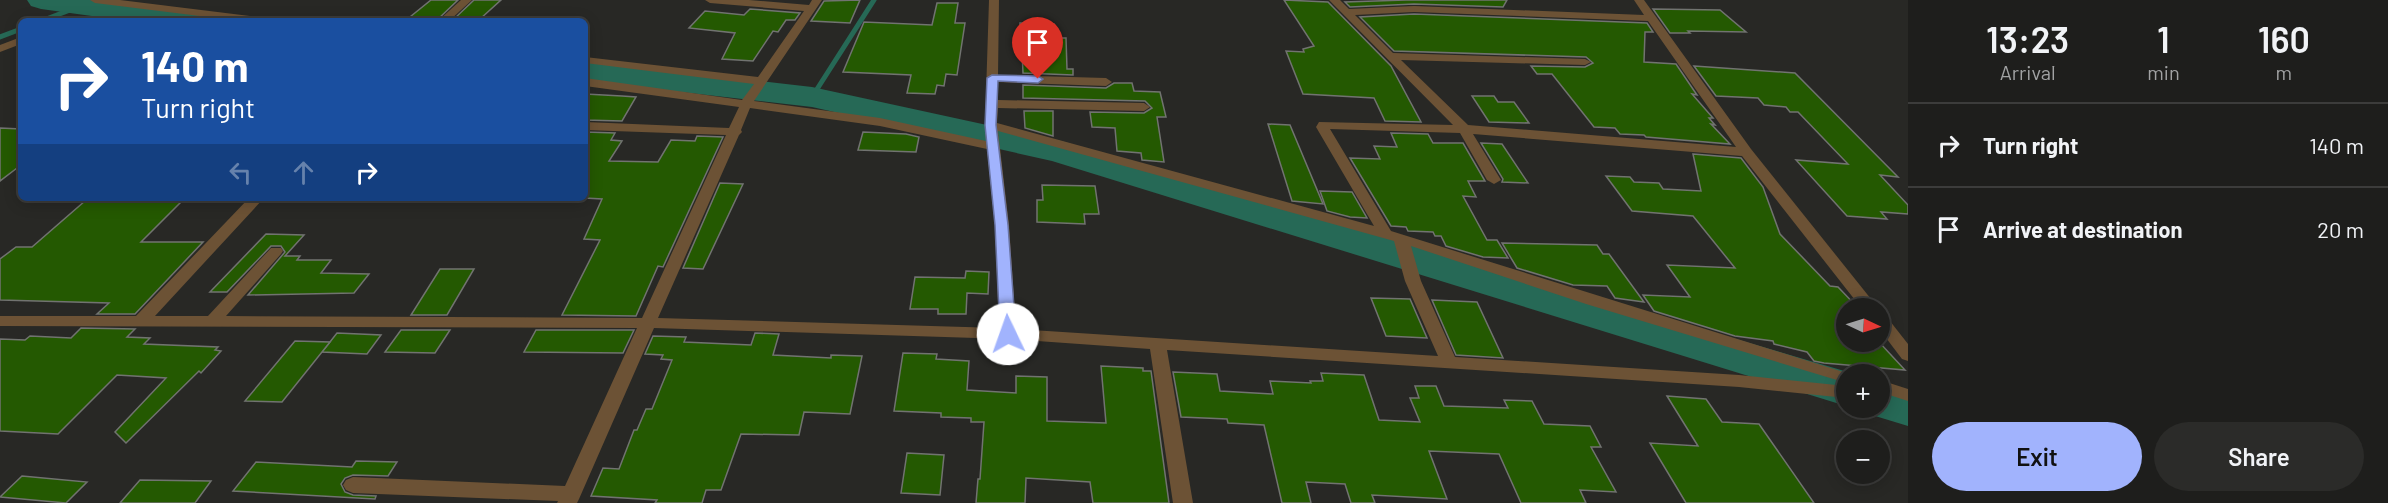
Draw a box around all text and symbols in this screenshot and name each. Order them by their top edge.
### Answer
pin [1012,17,1063,79]
text: 13:23 [1986,17,2069,60]
text: 1 [2157,17,2170,60]
text: 160 [2258,17,2310,60]
icon: arrive [1021,26,1054,59]
text: 140 m [141,40,249,90]
icon: right [42,42,120,120]
text: Arrival [2000,60,2056,84]
text: min [2147,60,2180,84]
text: m [2276,60,2292,84]
text: Turn right [141,91,255,123]
icon: right [1932,129,1965,162]
text: Turn right [1983,132,2078,158]
text: 140 m [2309,132,2364,158]
icon: left [224,156,257,189]
icon: ahead [287,156,320,189]
icon: right [350,156,383,189]
icon: arrive [1932,213,1965,246]
text: Arrive at destination [1983,216,2182,242]
text: 20 m [2317,216,2364,242]
north arrow [1836,298,1890,352]
map controls [1836,298,1890,484]
position arrow [976,302,1040,366]
button: + [1836,364,1890,418]
button: Exit [1932,422,2142,491]
button: Share [2154,422,2364,491]
button: − [1836,430,1890,484]

